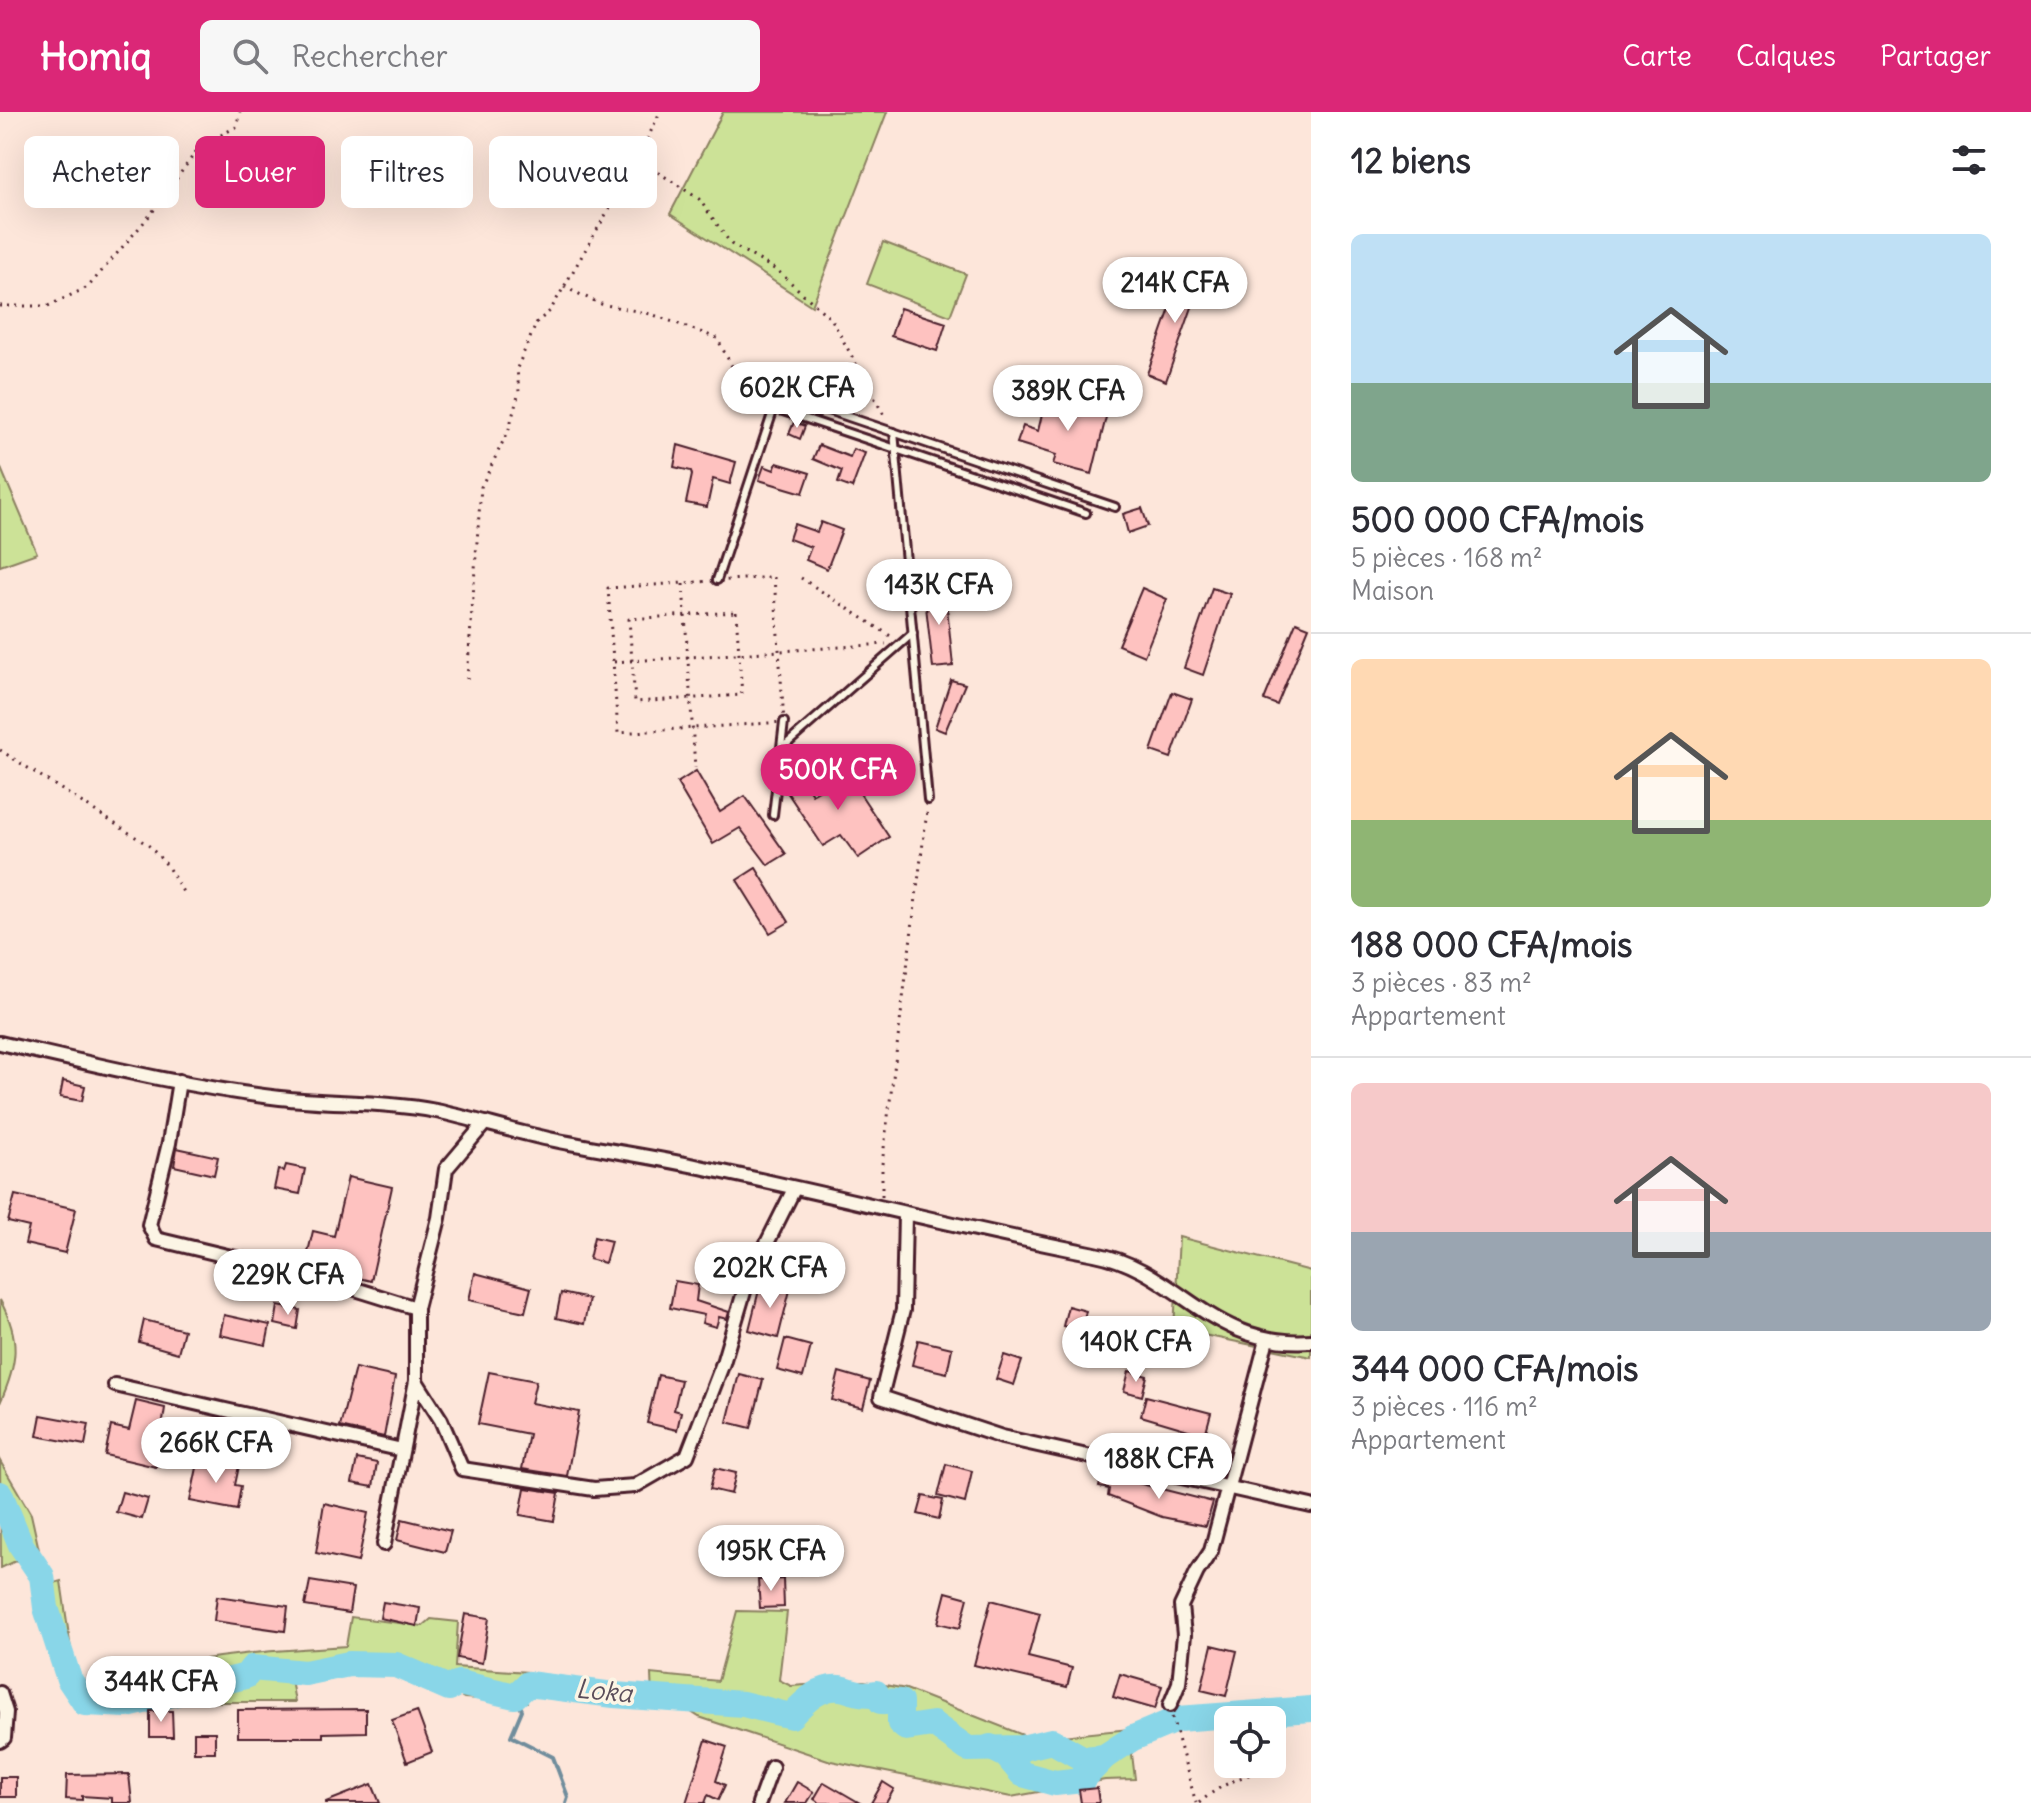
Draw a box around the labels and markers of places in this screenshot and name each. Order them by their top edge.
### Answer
pin: 214K CFA [1092,257,1258,325]
pin: 602K CFA [714,362,880,430]
pin: 389K CFA [985,365,1151,433]
pin: 143K CFA [856,559,1022,627]
pin: 500K CFA [755,744,921,812]
pin: 202K CFA [687,1242,853,1310]
pin: 229K CFA [205,1249,371,1317]
pin: 140K CFA [1053,1316,1219,1384]
pin: 266K CFA [133,1417,299,1485]
pin: 188K CFA [1076,1433,1242,1501]
pin: 195K CFA [688,1525,854,1593]
pin: 344K CFA [78,1656,244,1724]

